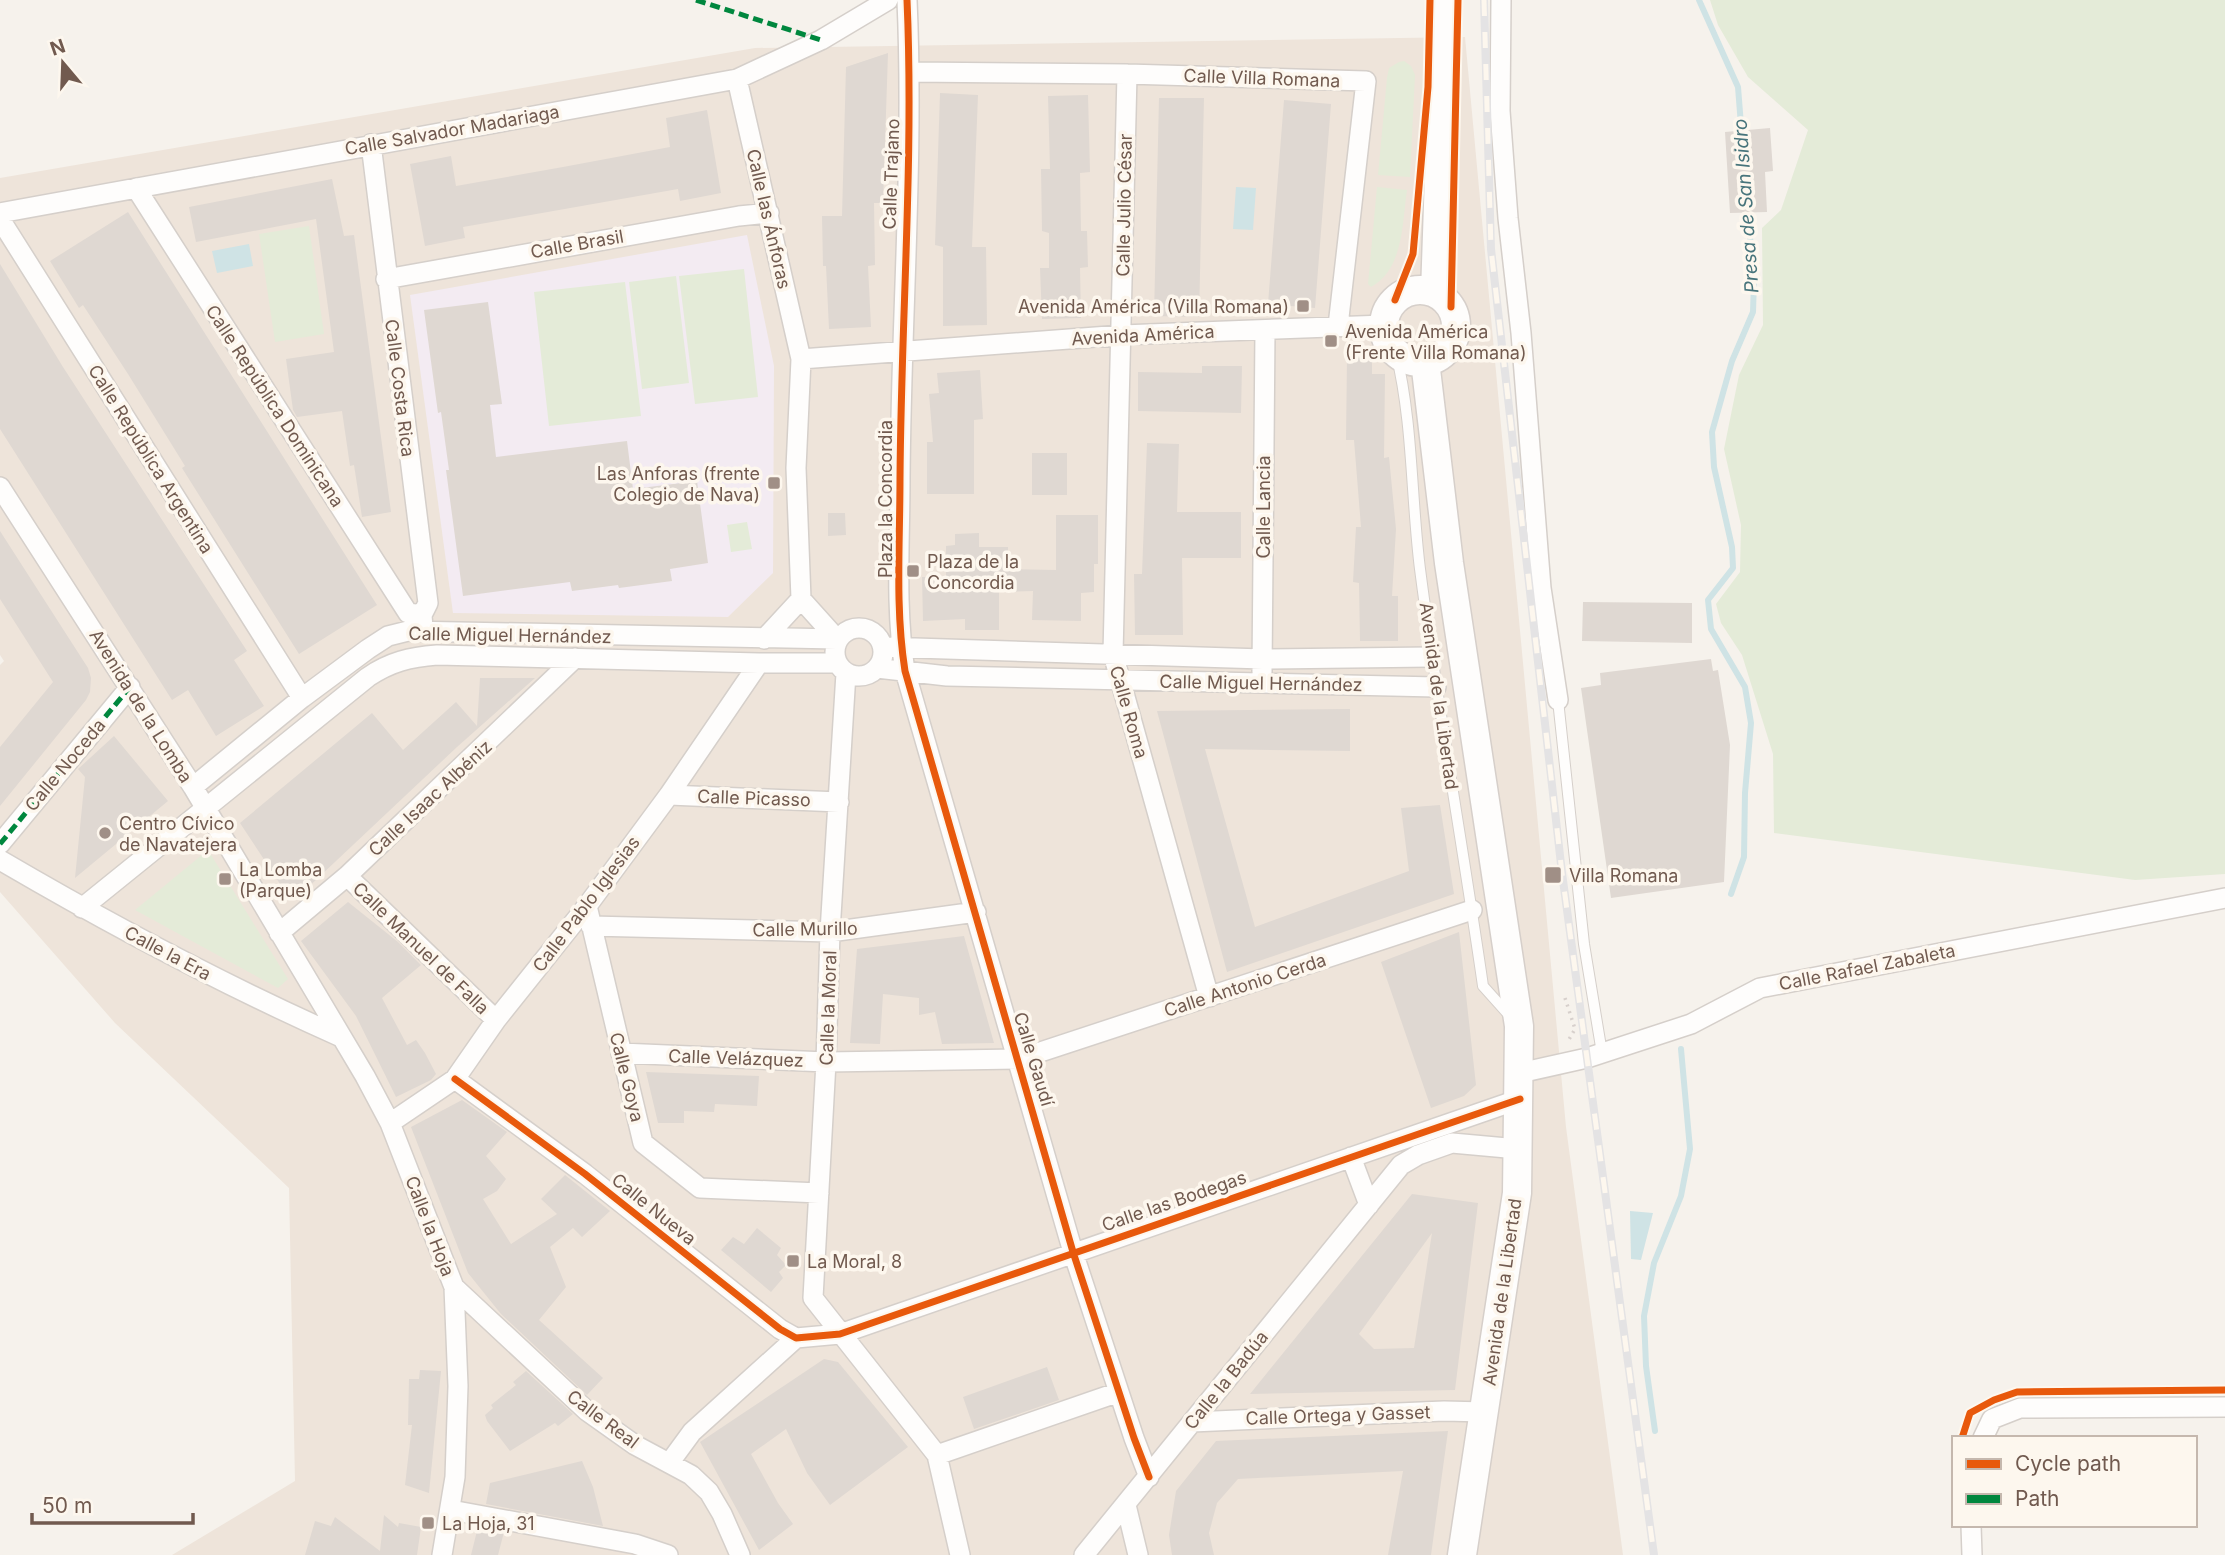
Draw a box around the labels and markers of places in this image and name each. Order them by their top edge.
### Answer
place label: Avenida América (Villa Romana) [1018,296,1289,317]
marker: Avenida América (Villa Romana) [1295,298,1311,314]
place label: Avenida América (Frente Villa Romana) [1345,321,1527,363]
marker: Avenida América (Frente Villa Romana) [1323,333,1339,349]
place label: Las Anforas (frente Colegio de Nava) [597,463,760,505]
marker: Las Anforas (frente Colegio de Nava) [766,475,782,491]
place label: Plaza de la Concordia [927,551,1019,593]
marker: Plaza de la Concordia [905,563,921,579]
place label: Centro Cívico de Navatejera [119,813,237,855]
marker: Centro Cívico de Navatejera [97,825,113,841]
place label: La Lomba (Parque) [239,859,322,901]
marker: Villa Romana [1543,865,1563,885]
place label: Villa Romana [1569,865,1678,886]
marker: La Lomba (Parque) [217,871,233,887]
place label: La Moral, 8 [807,1251,902,1272]
marker: La Moral, 8 [785,1253,801,1269]
place label: La Hoja, 31 [442,1513,535,1534]
marker: La Hoja, 31 [420,1515,436,1531]

